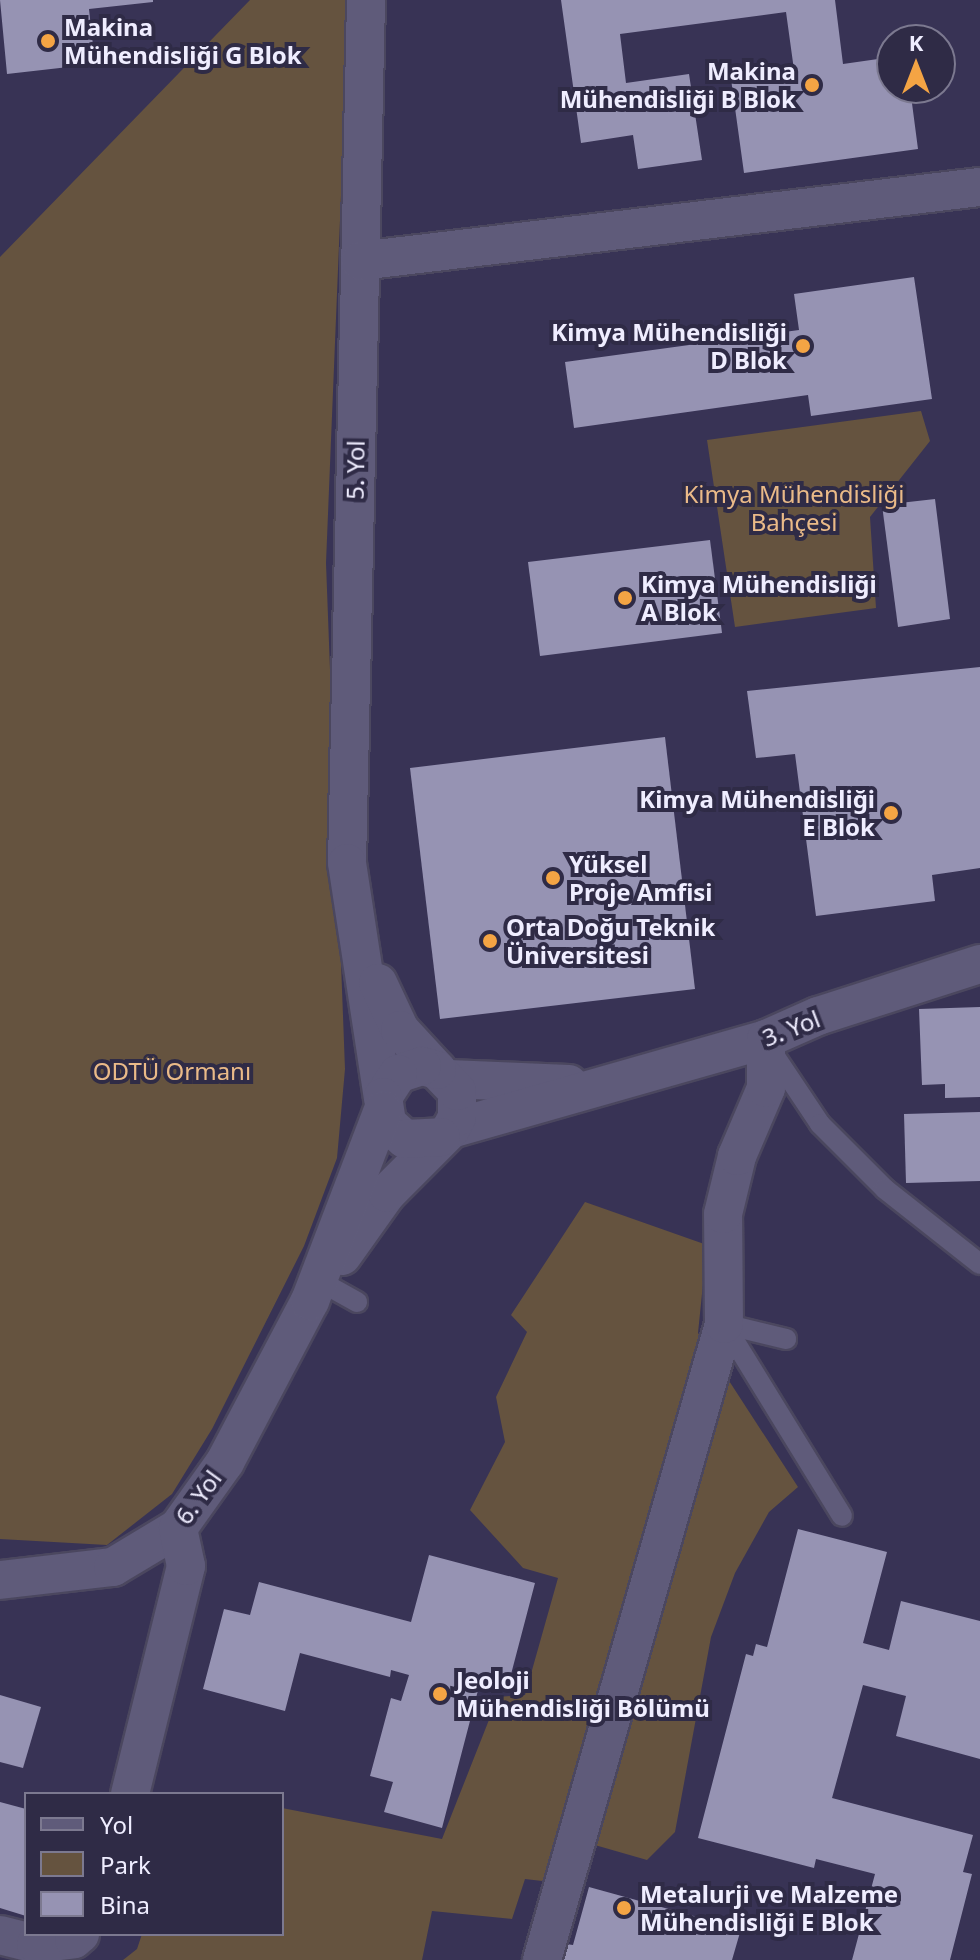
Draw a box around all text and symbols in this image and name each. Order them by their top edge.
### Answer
place label: Makina Mühendisliği G Blok [64,13,302,69]
north arrow [876,24,956,104]
text: K [909,27,923,57]
marker: Makina Mühendisliği G Blok [39,32,57,50]
place label: Makina Mühendisliği B Blok [560,57,796,113]
marker: Makina Mühendisliği B Blok [803,76,821,94]
place label: Kimya Mühendisliği D Blok [551,318,787,374]
marker: Kimya Mühendisliği D Blok [794,337,812,355]
street label: 5. Yol [340,440,370,500]
park label: Kimya Mühendisliği Bahçesi [683,480,905,536]
place label: Kimya Mühendisliği A Blok [641,570,877,626]
marker: Kimya Mühendisliği A Blok [616,589,634,607]
place label: Kimya Mühendisliği E Blok [639,785,875,841]
marker: Kimya Mühendisliği E Blok [882,804,900,822]
place label: Yüksel Proje Amfisi [569,850,713,906]
marker: Yüksel Proje Amfisi [544,869,562,887]
place label: Orta Doğu Teknik Üniversitesi [506,913,715,969]
marker: Orta Doğu Teknik Üniversitesi [481,932,499,950]
street label: 3. Yol [758,1004,824,1052]
park label: ODTÜ Ormanı [93,1057,251,1085]
street label: 6. Yol [169,1464,227,1530]
place label: Jeoloji Mühendisliği Bölümü [456,1666,710,1722]
marker: Jeoloji Mühendisliği Bölümü [431,1685,449,1703]
legend [24,1792,284,1936]
text: Yol [100,1808,133,1841]
text: Park [100,1848,151,1881]
place label: Metalurji ve Malzeme Mühendisliği E Blok [640,1880,898,1936]
text: Bina [100,1888,150,1921]
marker: Metalurji ve Malzeme Mühendisliği E Blok [615,1899,633,1917]

